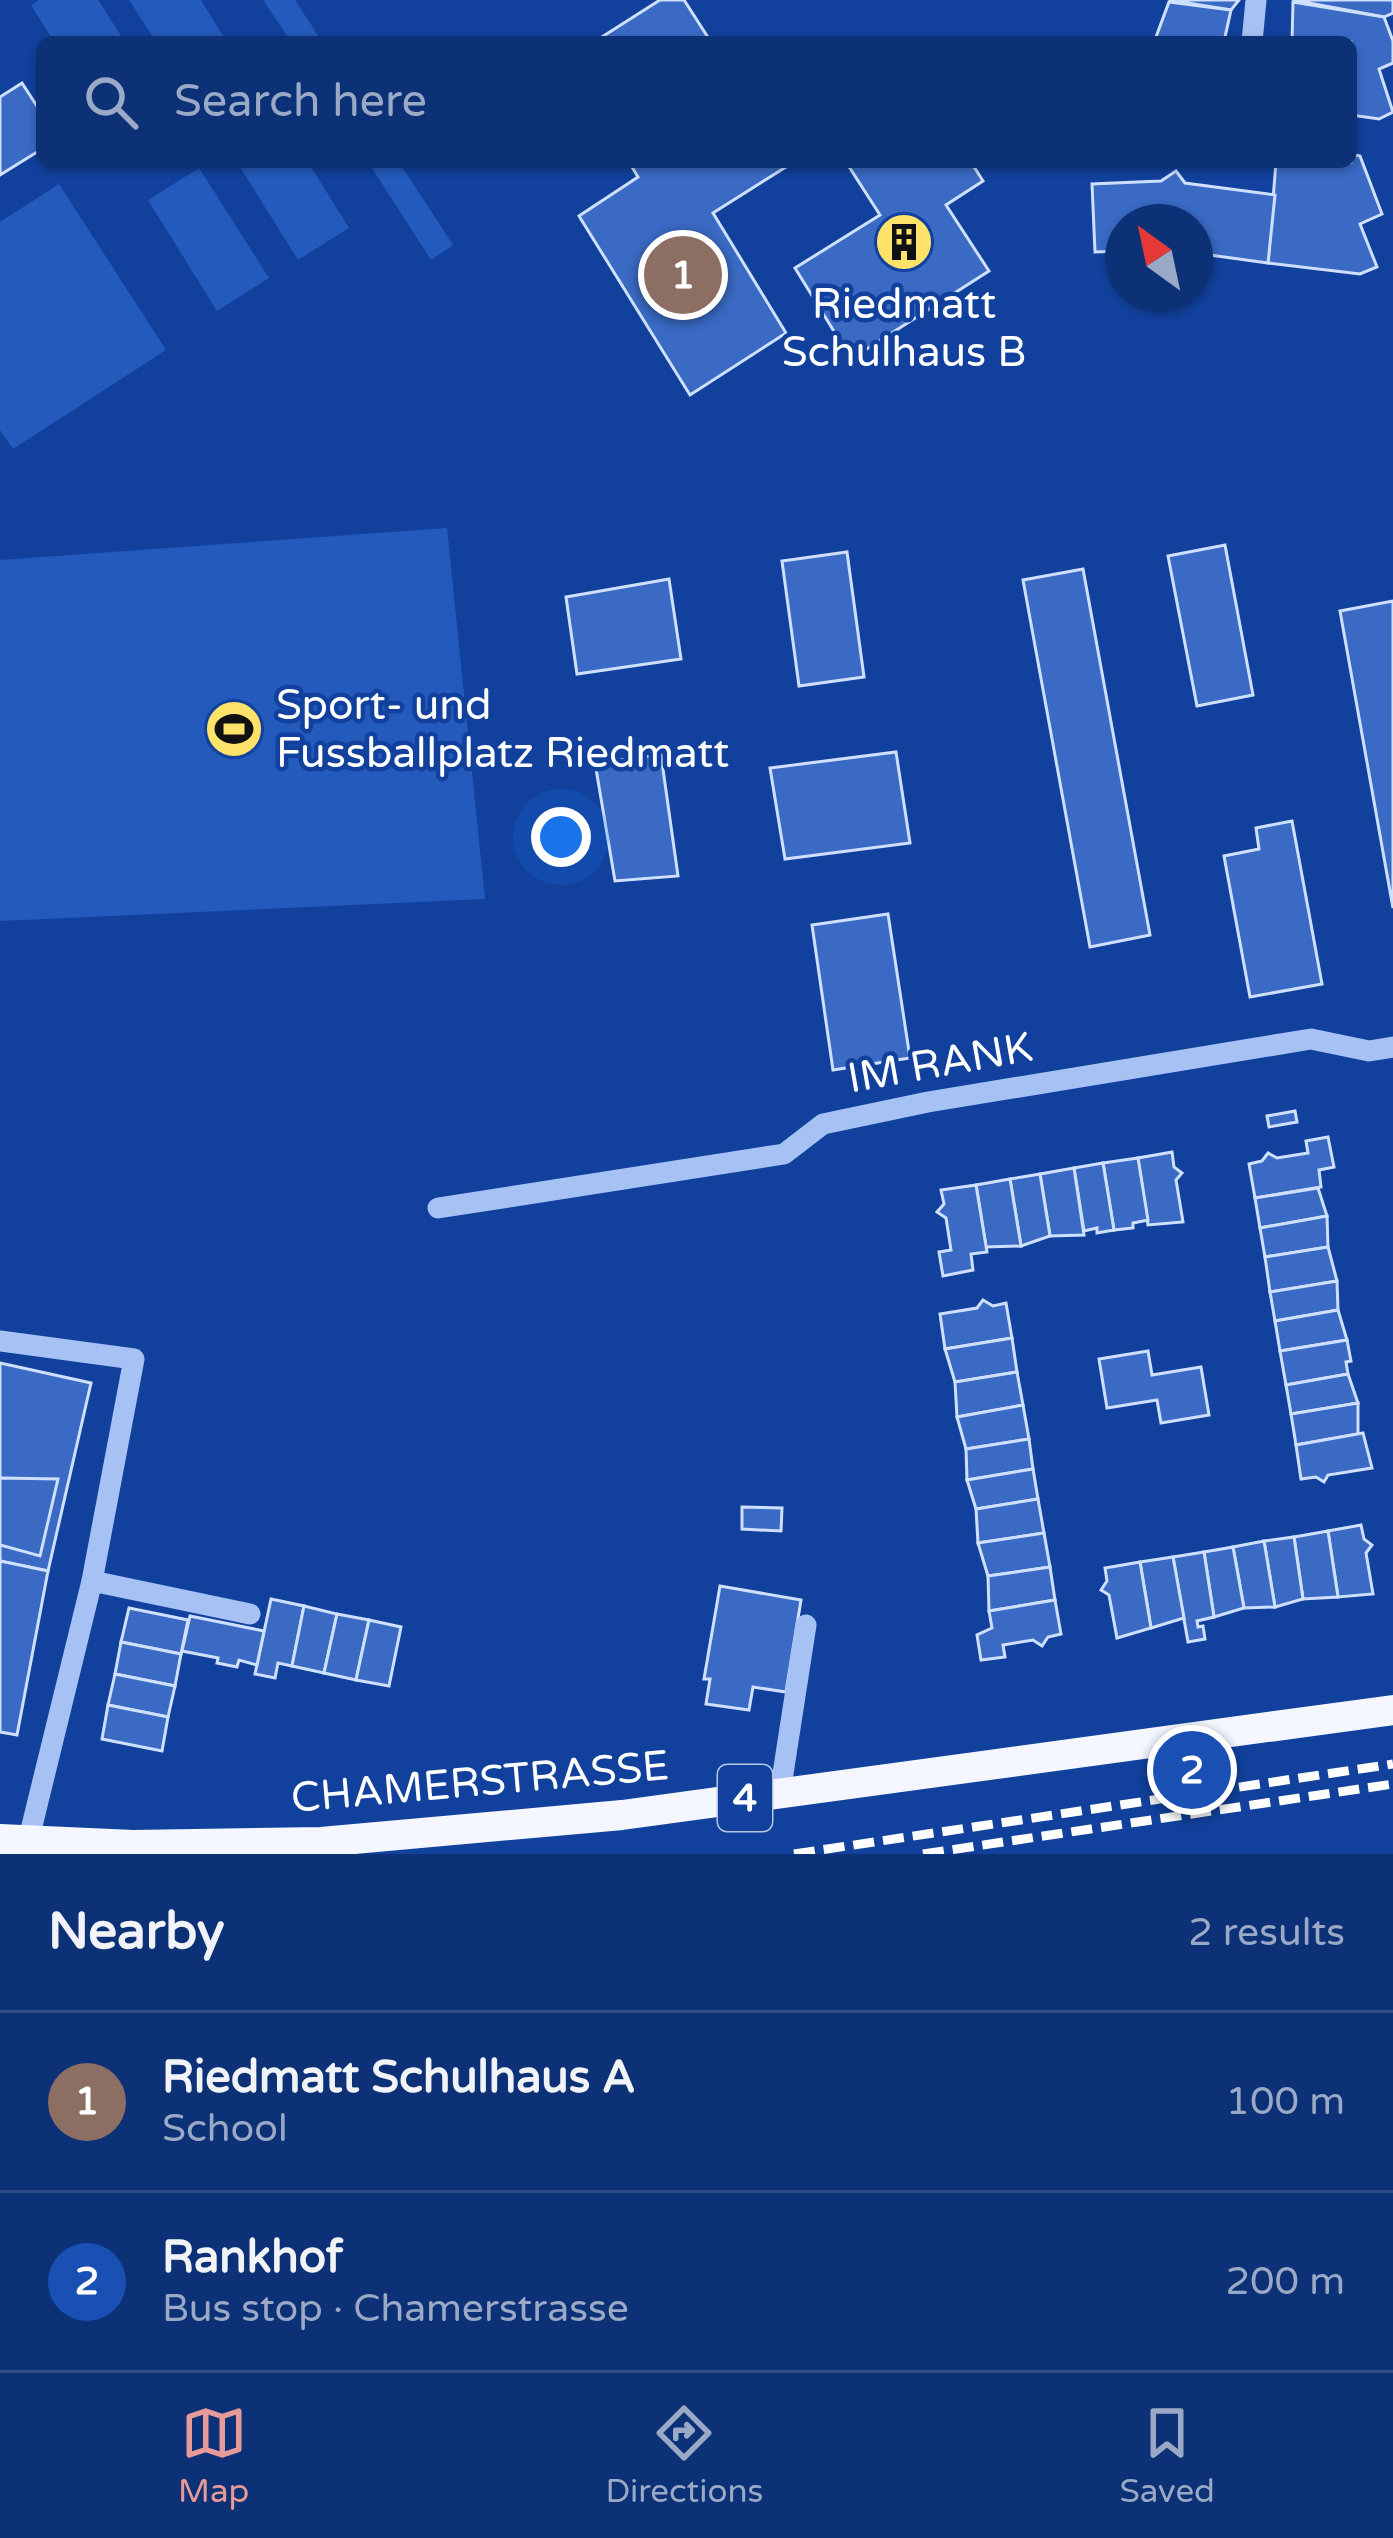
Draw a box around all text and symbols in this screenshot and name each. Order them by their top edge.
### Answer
search box [36,36,1357,168]
icon: search [78,69,144,135]
text: Search here [174,75,427,129]
north arrow [1105,204,1213,312]
building icon: Riedmatt Schulhaus B [873,211,935,273]
pin: 1 [644,230,722,320]
place label: Riedmatt Schulhaus B [782,279,1026,378]
place label: Sport- und Fussballplatz Riedmatt [276,680,729,779]
sports icon: Sport- und Fussballplatz Riedmatt [203,698,265,760]
your location [531,807,591,867]
street label: IM RANK [844,1022,1036,1104]
pin: 2 [1153,1725,1231,1815]
street label: CHAMERSTRASSE [289,1740,671,1824]
road number: 4 [718,1765,772,1831]
text: Nearby [48,1901,225,1963]
text: 2 results [1188,1909,1345,1956]
text: Riedmatt Schulhaus A [162,2051,636,2105]
text: 1 [75,2078,99,2125]
text: 100 m [1226,2078,1345,2125]
text: School [162,2105,288,2152]
text: Rankhof [162,2231,343,2285]
text: 2 [75,2258,99,2305]
text: 200 m [1226,2258,1345,2305]
text: Bus stop · Chamerstrasse [162,2285,629,2332]
tab: Map [178,2400,249,2511]
tab: Directions [605,2400,763,2511]
tab: Saved [1120,2400,1215,2511]

